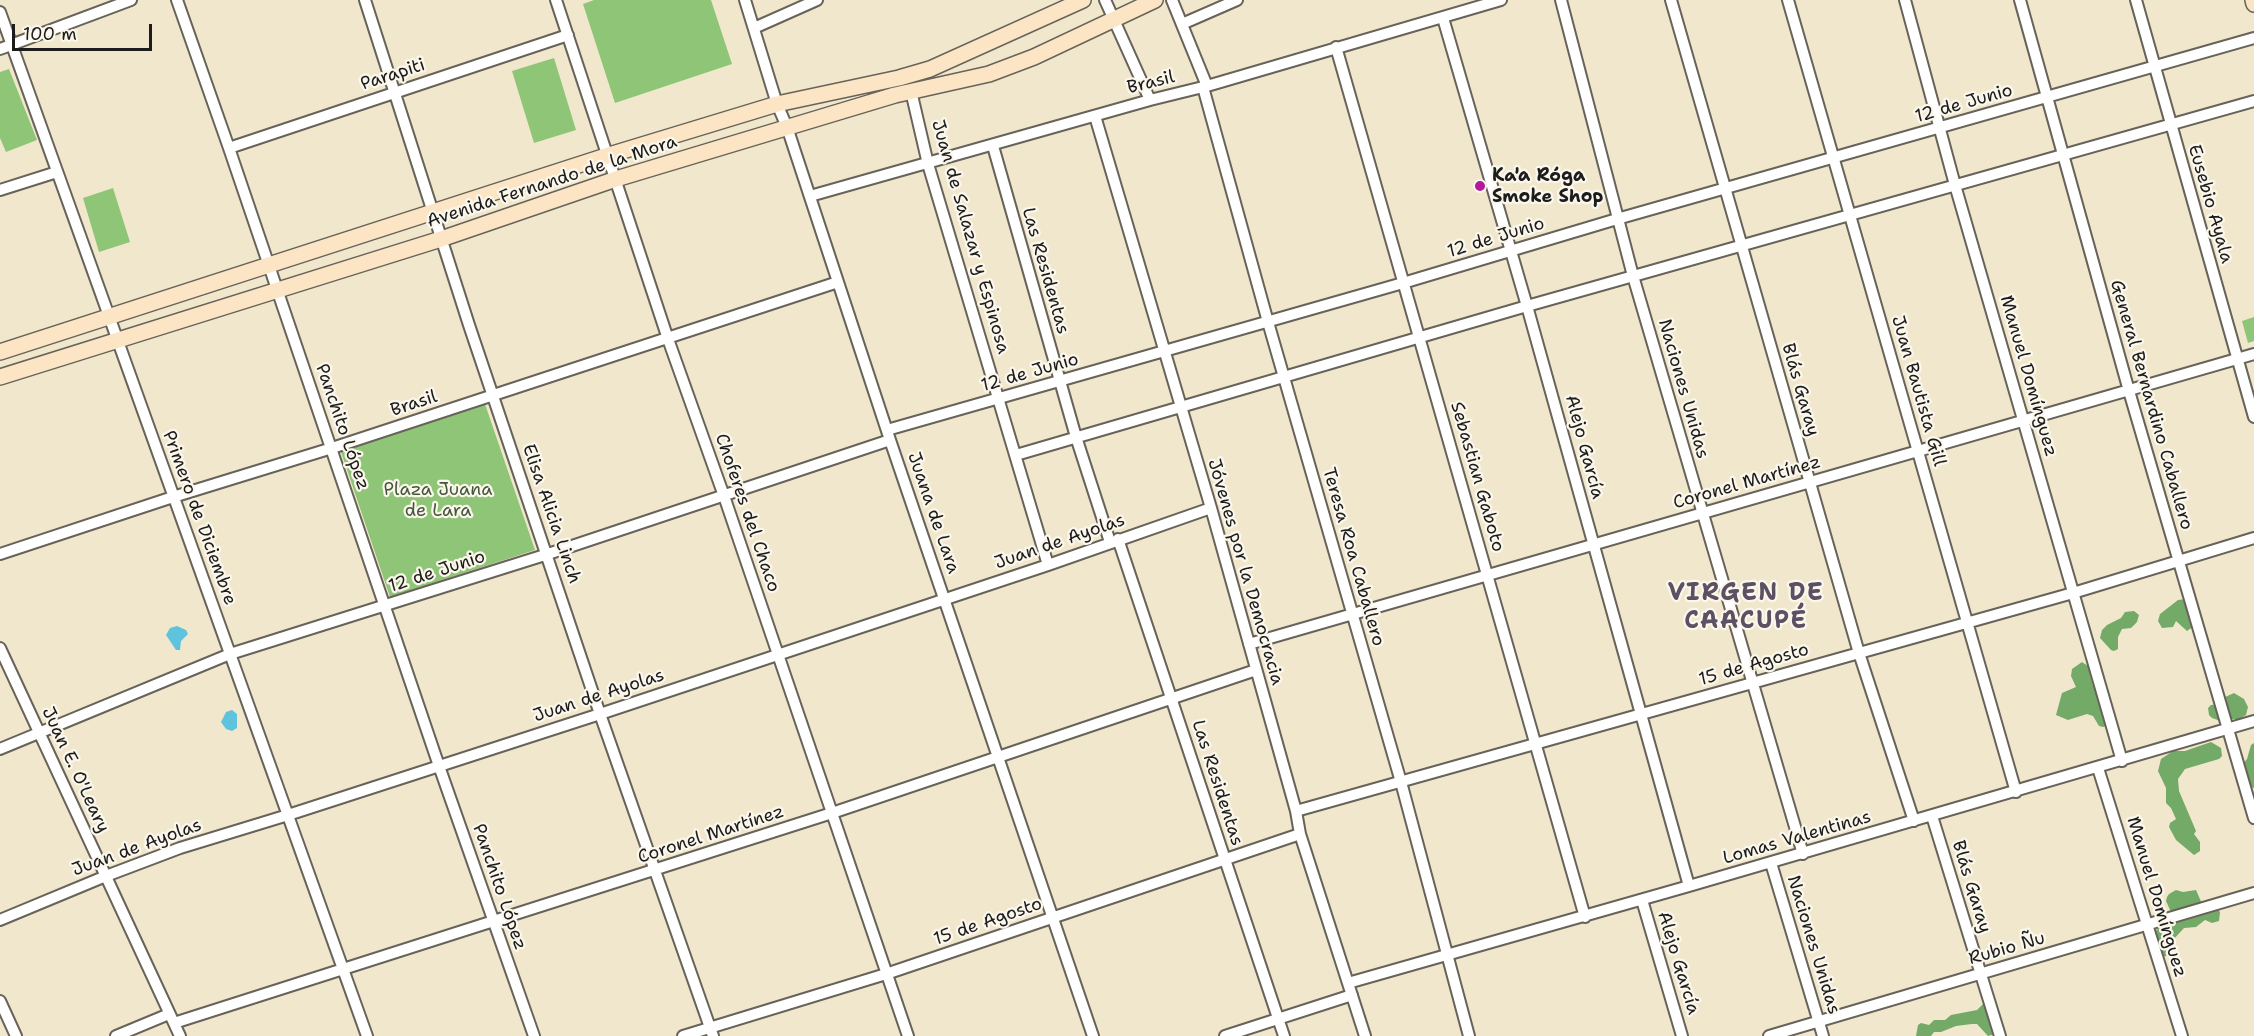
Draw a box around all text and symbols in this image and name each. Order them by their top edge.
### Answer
scale bar [15,12,154,50]
text: 100 m [23,22,77,46]
street label: Parapiti [358,54,428,96]
street label: Brasil [1125,67,1177,99]
street label: 12 de Junio [1913,80,2015,128]
street label: Juan de Salazar y Espinosa [926,118,1014,356]
street label: Avenida Fernando de la Mora [424,131,680,233]
street label: Eusebio Ayala [2183,142,2237,266]
place label: Ka'a Róga Smoke Shop [1492,165,1603,207]
marker: Ka'a Róga Smoke Shop [1473,179,1487,193]
street label: Las Residentas [1017,205,1073,337]
street label: 12 de Junio [1445,213,1547,263]
street label: General Bernardino Caballero [2105,278,2197,532]
street label: Manuel Domínguez [1995,293,2061,459]
street label: Juan Bautista Gill [1886,313,1950,469]
street label: Naciones Unidas [1653,317,1713,461]
street label: Blás Garay [1776,341,1824,439]
street label: 12 de Junio [979,349,1081,397]
street label: Panchito López [310,361,374,493]
street label: Brasil [388,386,440,422]
street label: Alejo García [1560,393,1608,501]
street label: Sebastian Gaboto [1445,400,1509,554]
street label: Primero de Diciembre [157,428,241,608]
street label: Choferes del Chaco [710,431,784,595]
street label: Elisa Alicia Linch [517,441,585,587]
street label: Juana de Lara [902,449,964,577]
street label: Coronel Martínez [1671,452,1823,514]
street label: Jóvenes por la Democracia [1202,456,1288,688]
street label: Teresa Roa Caballero [1317,465,1389,649]
park label: Plaza Juana de Lara [384,479,492,522]
street label: Juan de Ayolas [992,510,1128,574]
street label: 12 de Junio [386,546,488,598]
district label: VIRGEN DE CAACUPÉ [1668,580,1824,636]
street label: 15 de Agosto [1697,639,1811,691]
street label: Juan de Ayolas [531,665,667,727]
street label: Juan E. O'Leary [36,704,114,836]
street label: Las Residentas [1187,717,1247,849]
street label: Coronel Martínez [635,801,787,869]
street label: Lomas Valentinas [1720,806,1874,870]
street label: Manuel Domínguez [2121,814,2191,980]
street label: Juan de Ayolas [69,815,205,881]
street label: Panchito López [467,821,531,953]
street label: Blás Garay [1947,838,1995,936]
street label: Naciones Unidas [1782,873,1844,1017]
street label: 15 de Agosto [931,893,1045,951]
street label: Alejo García [1652,909,1704,1017]
street label: Rubio Ñu [1966,928,2048,970]

